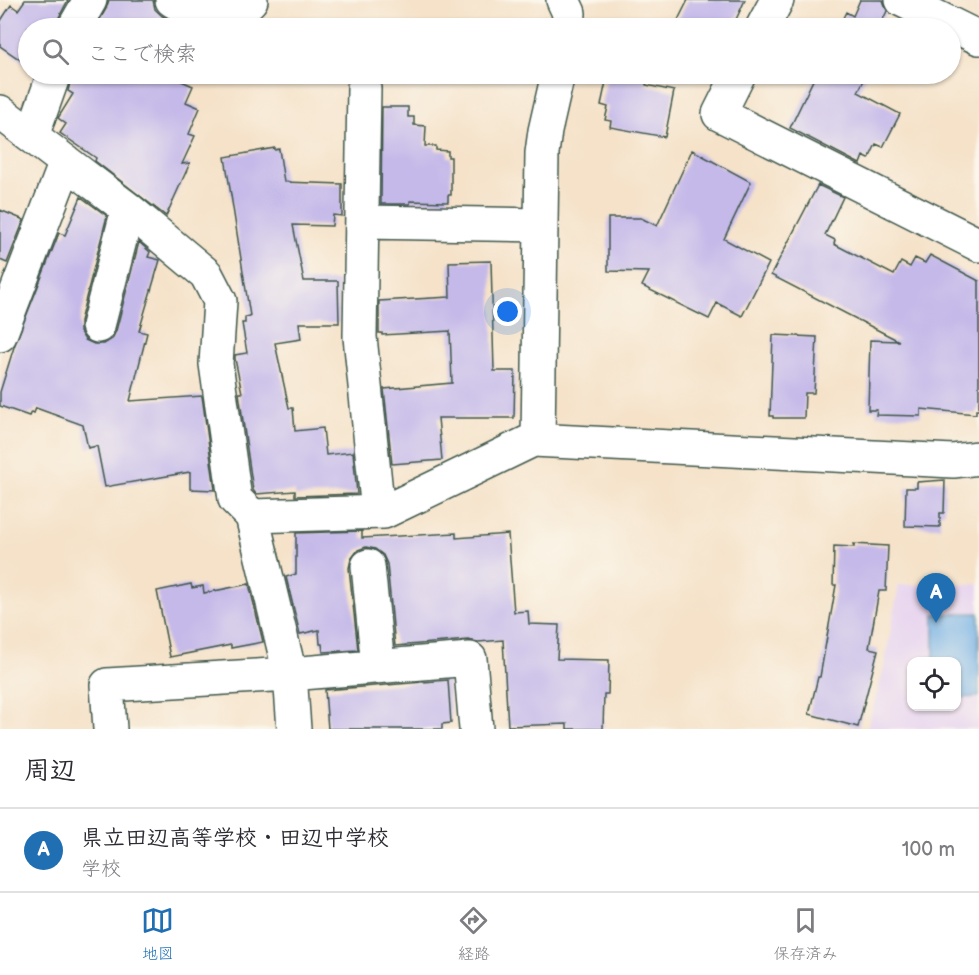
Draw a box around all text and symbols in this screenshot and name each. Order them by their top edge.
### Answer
search box [18,18,961,84]
icon: search [39,35,72,68]
text: ここで検索 [87,41,197,68]
your location [493,297,522,326]
pin: A [916,574,956,623]
map controls [907,657,961,711]
button: locate [907,657,961,711]
text: 周辺 [24,756,76,787]
text: 県立田辺高等学校・田辺中学校 [81,825,389,852]
text: A [37,838,50,862]
text: 100 m [902,838,955,862]
text: 学校 [81,857,121,881]
tab: 地図 [141,904,174,964]
tab: 経路 [457,904,490,964]
tab: 保存済み [773,904,837,964]

